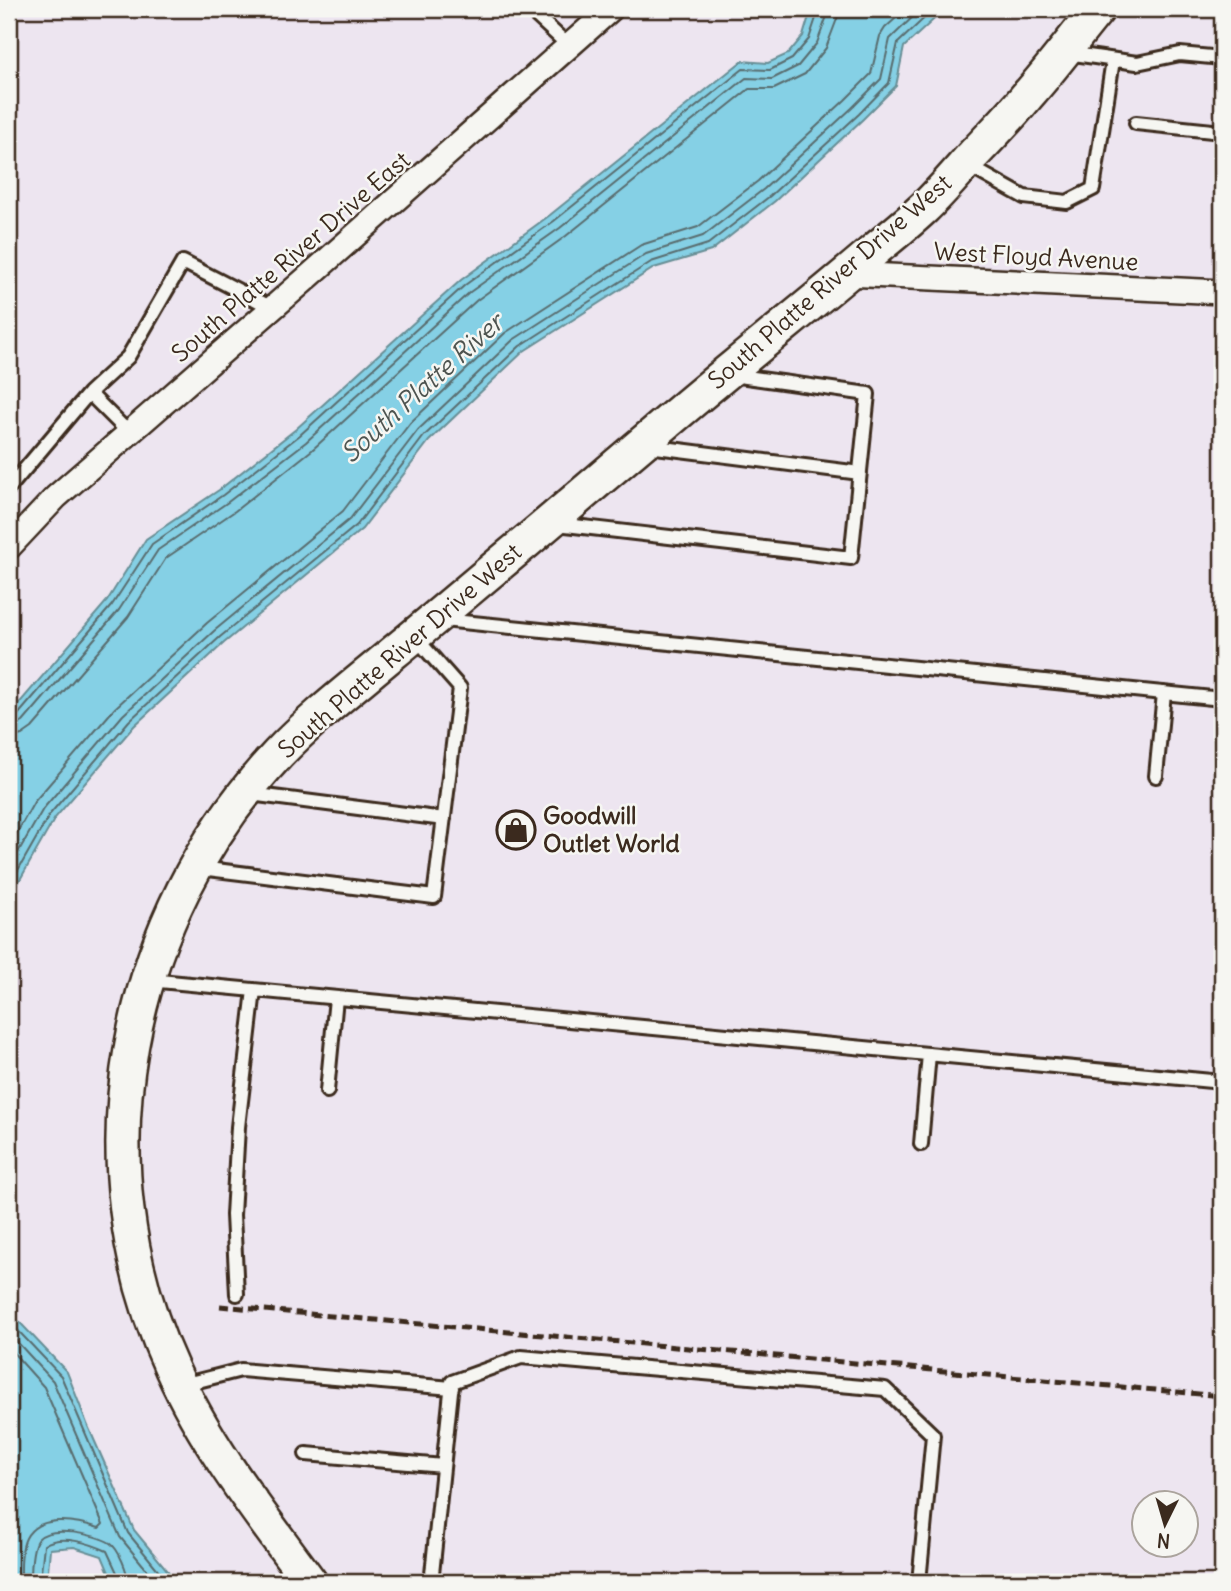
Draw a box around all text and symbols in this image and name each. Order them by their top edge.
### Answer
street label: South Platte River Drive East [165,144,416,368]
street label: South Platte River Drive West [702,167,957,395]
street label: West Floyd Avenue [933,236,1139,276]
water label: South Platte River [334,304,512,469]
street label: South Platte River Drive West [272,536,527,764]
place label: Goodwill Outlet World [543,800,680,858]
shop icon: Goodwill Outlet World [495,809,537,851]
north arrow [1130,1490,1200,1560]
text: N [1156,1528,1171,1553]

